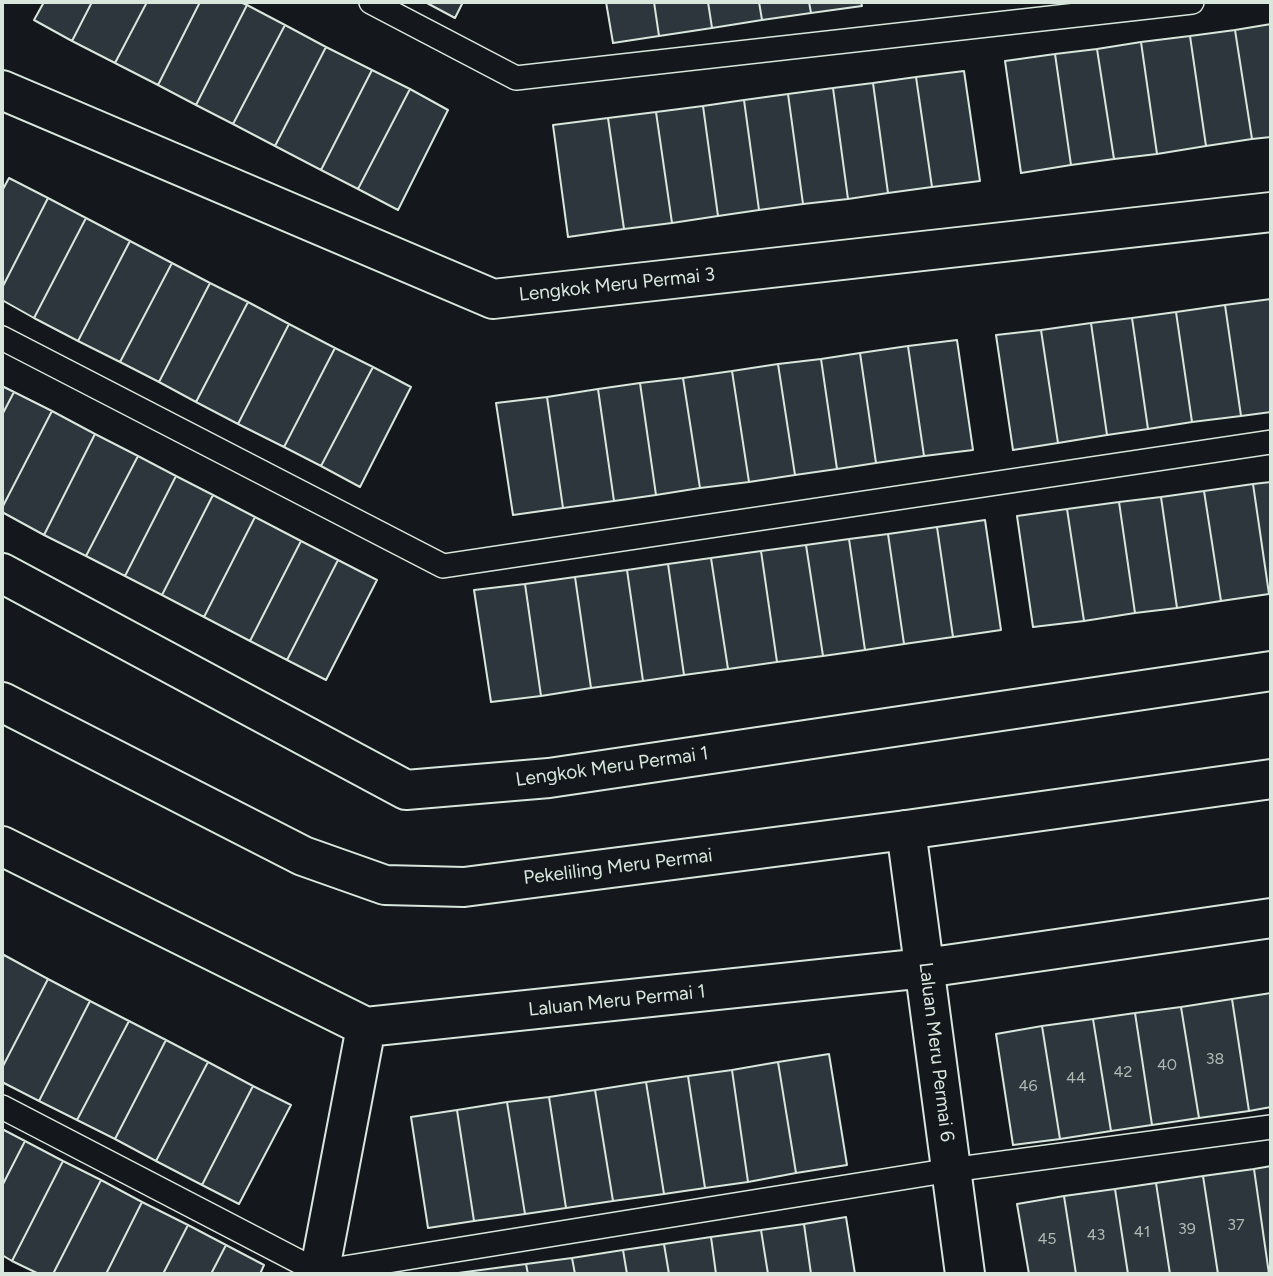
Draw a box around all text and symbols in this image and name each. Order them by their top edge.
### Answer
street label: Lengkok Meru Permai 3 [518,263,716,307]
street label: Lengkok Meru Permai 1 [514,742,710,792]
street label: Pekeliling Meru Permai [522,844,714,890]
street label: Laluan Meru Permai 6 [914,961,958,1143]
street label: Laluan Meru Permai 1 [527,980,707,1022]
house number: 38 [1206,1049,1224,1069]
house number: 40 [1157,1055,1177,1075]
house number: 42 [1114,1062,1132,1082]
house number: 44 [1066,1068,1086,1088]
house number: 46 [1019,1076,1037,1096]
house number: 37 [1227,1215,1245,1235]
house number: 39 [1178,1219,1196,1239]
house number: 41 [1134,1222,1150,1242]
house number: 43 [1087,1225,1105,1245]
house number: 45 [1037,1229,1057,1249]

